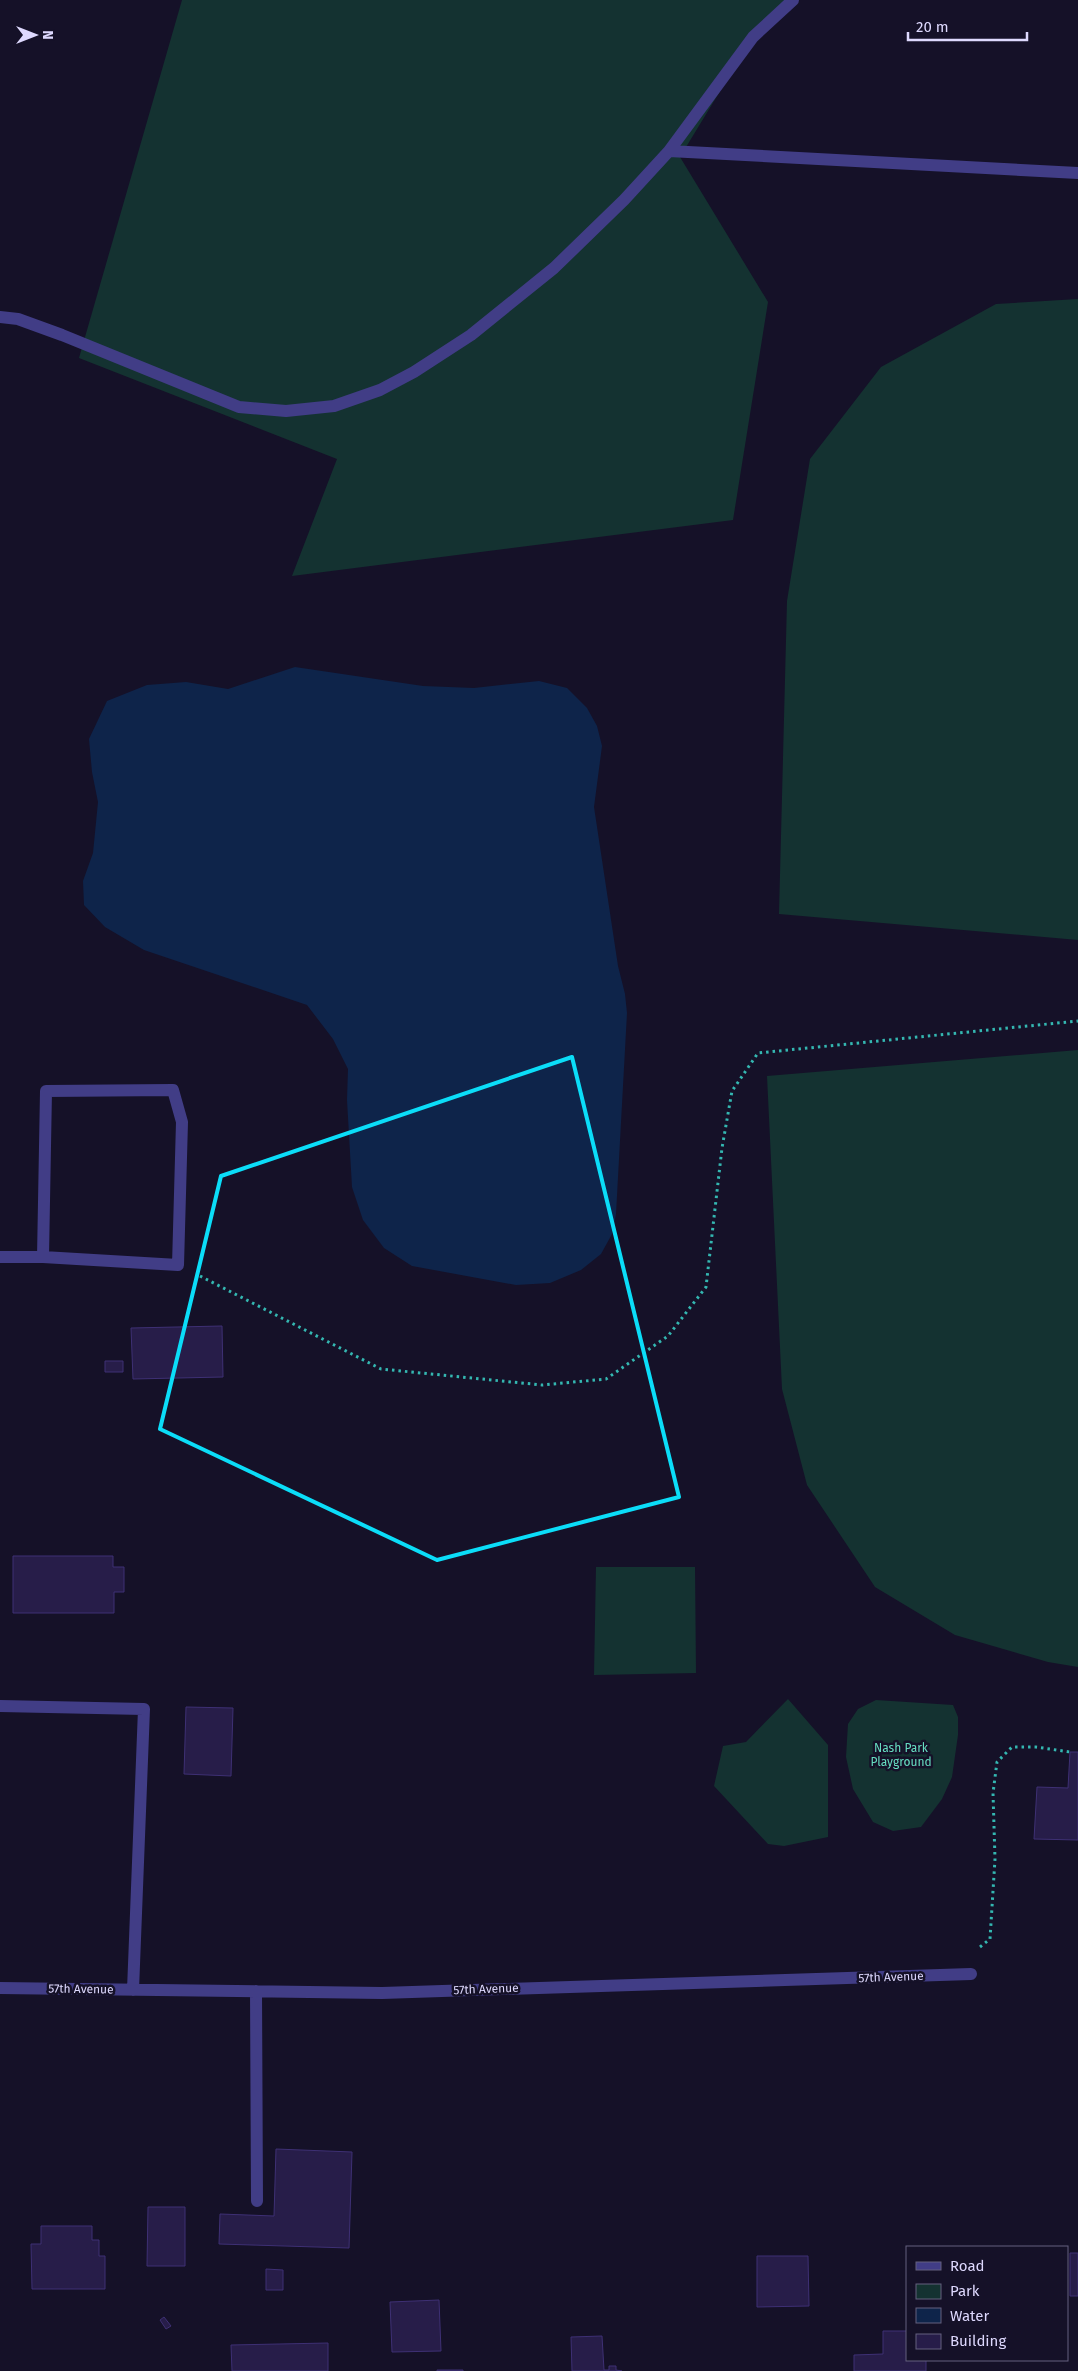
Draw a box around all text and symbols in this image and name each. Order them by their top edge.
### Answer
north arrow [10,10,60,60]
scale bar [908,10,1027,42]
text: 20 m [916,18,949,36]
text: N [39,30,56,40]
park label: Nash Park Playground [870,1741,932,1769]
street label: 57th Avenue [858,1969,924,1985]
street label: 57th Avenue [48,1981,114,1997]
street label: 57th Avenue [453,1981,519,1997]
legend [906,2246,1068,2361]
text: Road [950,2257,985,2275]
text: Park [950,2282,980,2300]
text: Water [950,2307,989,2325]
text: Building [950,2332,1006,2350]

